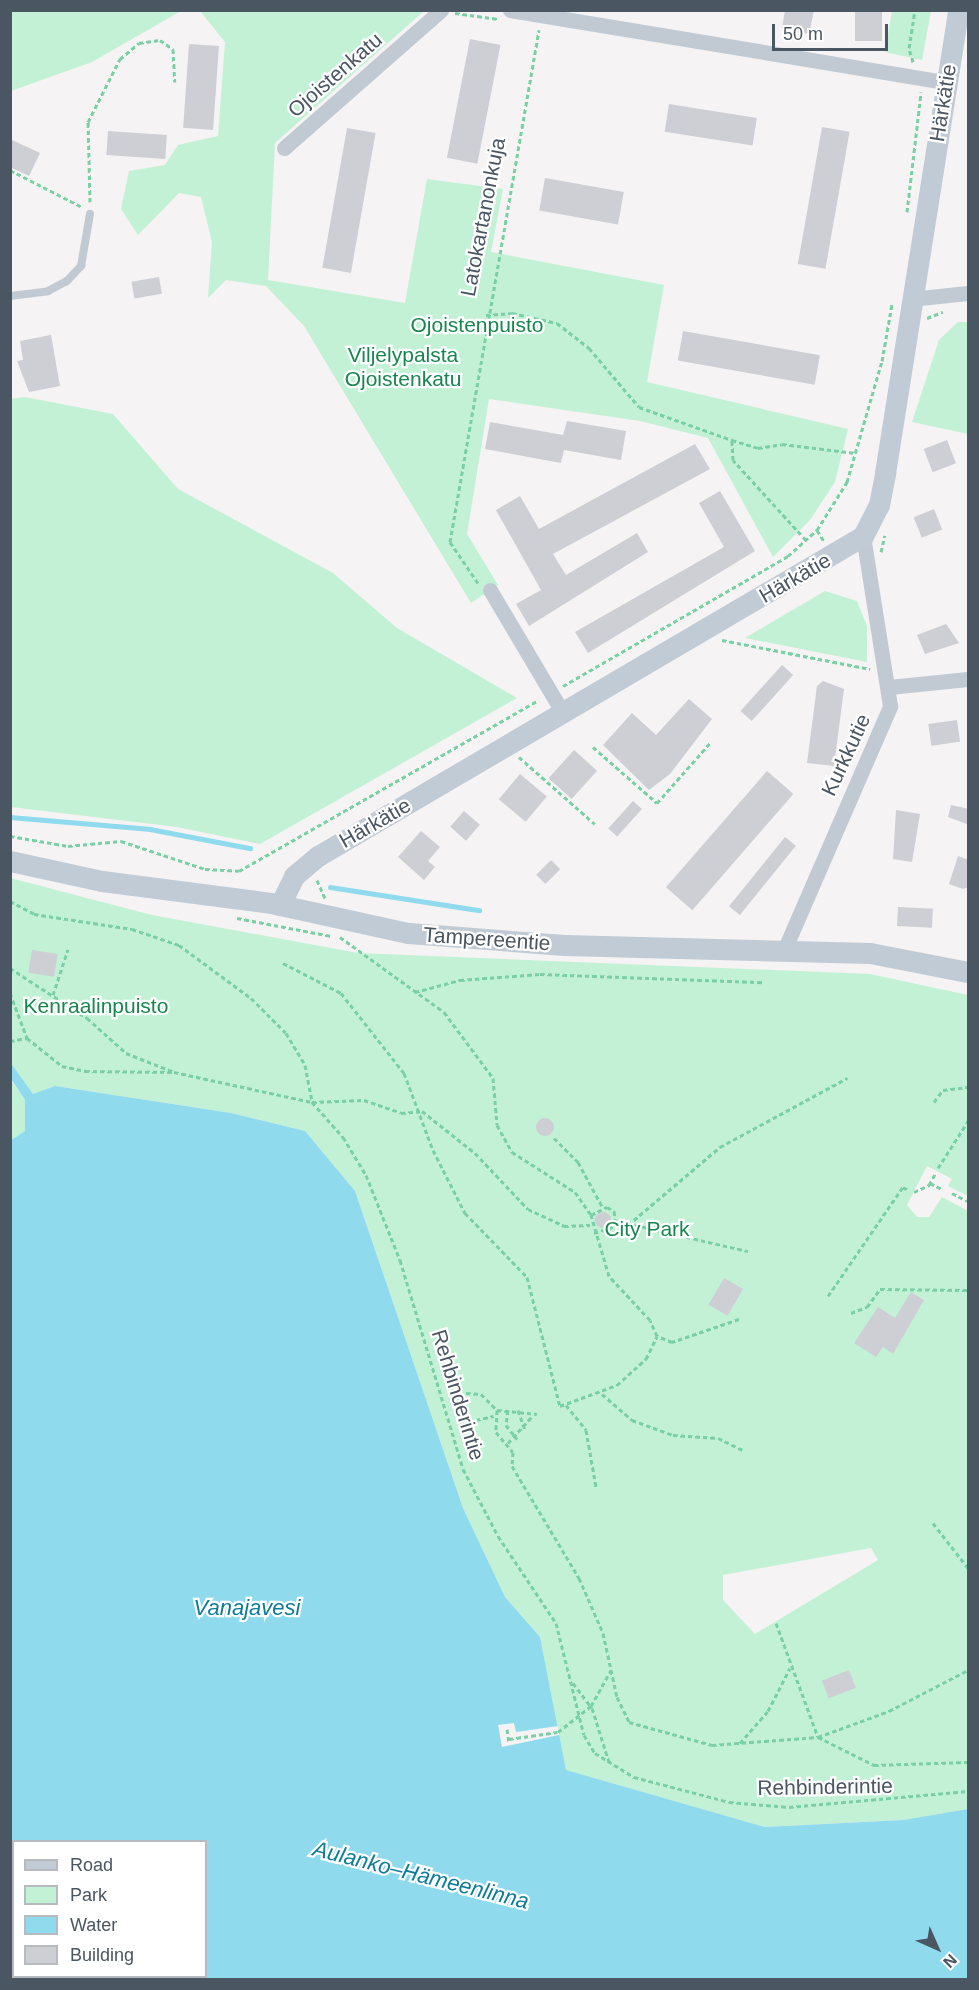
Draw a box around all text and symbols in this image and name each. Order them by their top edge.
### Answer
scale bar [775,12,890,50]
text: 50 m [783,24,823,44]
street label: Ojoistenkatu [283,27,387,123]
street label: Härkätie [924,62,962,144]
street label: Latokartanonkuja [455,136,511,298]
park label: Ojoistenpuisto [410,312,544,338]
park label: Viljelypalsta Ojoistenkatu [345,342,461,392]
street label: Härkätie [755,548,835,608]
street label: Kurkkutie [816,710,876,800]
street label: Härkätie [335,793,415,853]
street label: Tampereentie [423,922,551,956]
park label: Kenraalinpuisto [24,993,168,1019]
park label: City Park [604,1216,690,1242]
street label: Rehbinderintie [426,1327,490,1463]
water label: Vanajavesi [194,1595,300,1621]
street label: Rehbinderintie [757,1773,893,1801]
water label: Aulanko–Hämeenlinna [310,1835,532,1915]
legend [12,1840,207,1978]
text: Road [70,1855,113,1875]
text: Park [70,1885,107,1905]
text: Water [70,1915,117,1935]
north arrow [907,1918,967,1978]
text: Building [70,1945,134,1965]
text: N [940,1951,960,1971]

